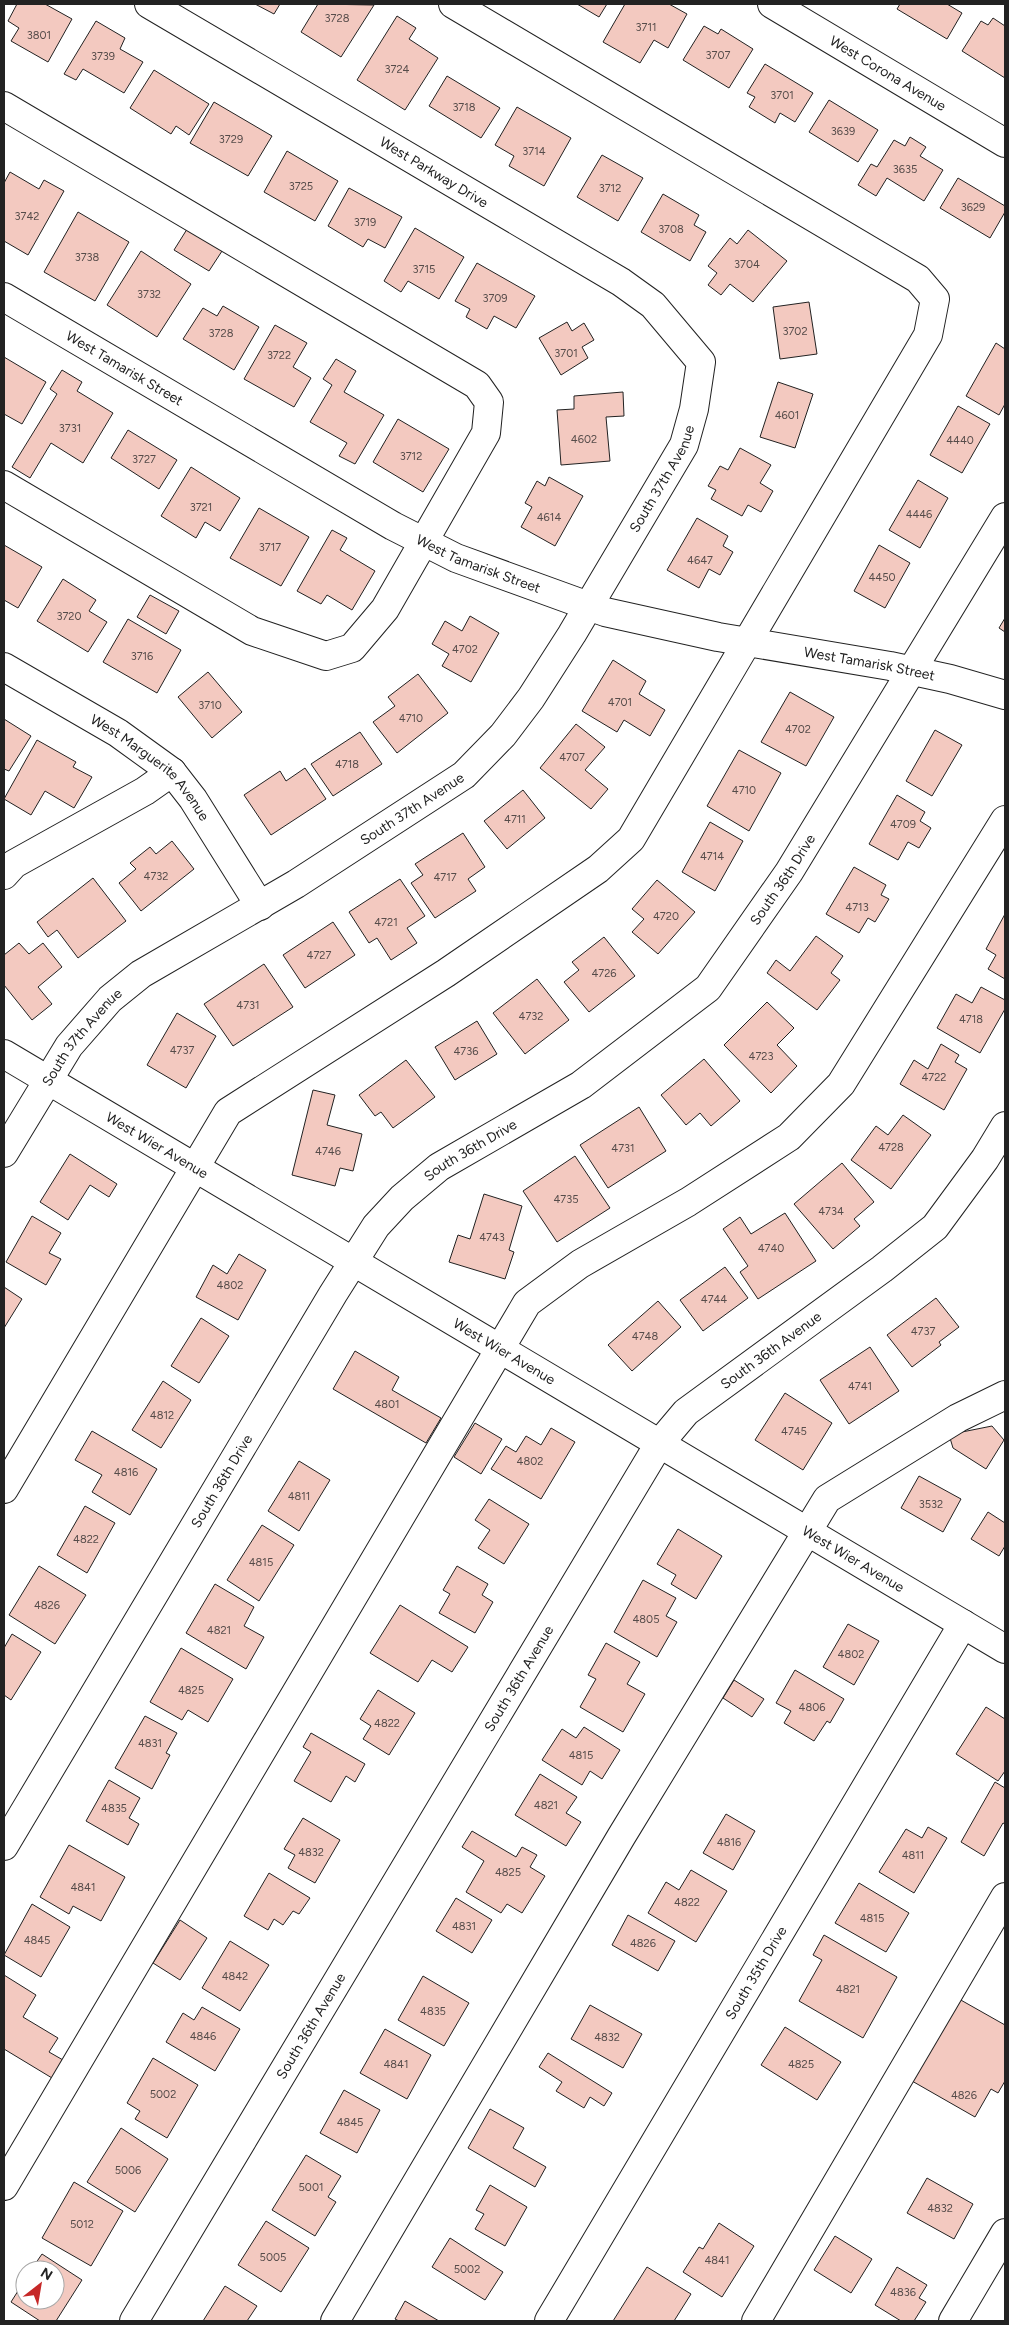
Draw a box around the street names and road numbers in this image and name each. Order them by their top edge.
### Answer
street label: West Corona Avenue [826,32,949,115]
street label: West Parkway Drive [376,133,491,212]
street label: West Tamarisk Street [63,327,186,409]
street label: South 37th Avenue [626,423,698,536]
street label: West Tamarisk Street [413,531,543,597]
street label: West Tamarisk Street [803,644,936,684]
street label: West Marguerite Avenue [87,711,213,824]
street label: South 37th Avenue [357,769,468,849]
street label: South 36th Drive [747,831,819,929]
street label: South 37th Avenue [39,985,126,1089]
street label: West Wier Avenue [103,1108,211,1182]
street label: South 36th Drive [421,1116,520,1185]
street label: South 36th Avenue [717,1308,825,1393]
street label: West Wier Avenue [450,1315,558,1389]
street label: South 36th Drive [188,1431,257,1531]
street label: West Wier Avenue [799,1522,907,1596]
street label: South 36th Avenue [481,1622,558,1735]
street label: South 35th Drive [722,1923,791,2023]
street label: South 36th Avenue [273,1970,350,2082]

